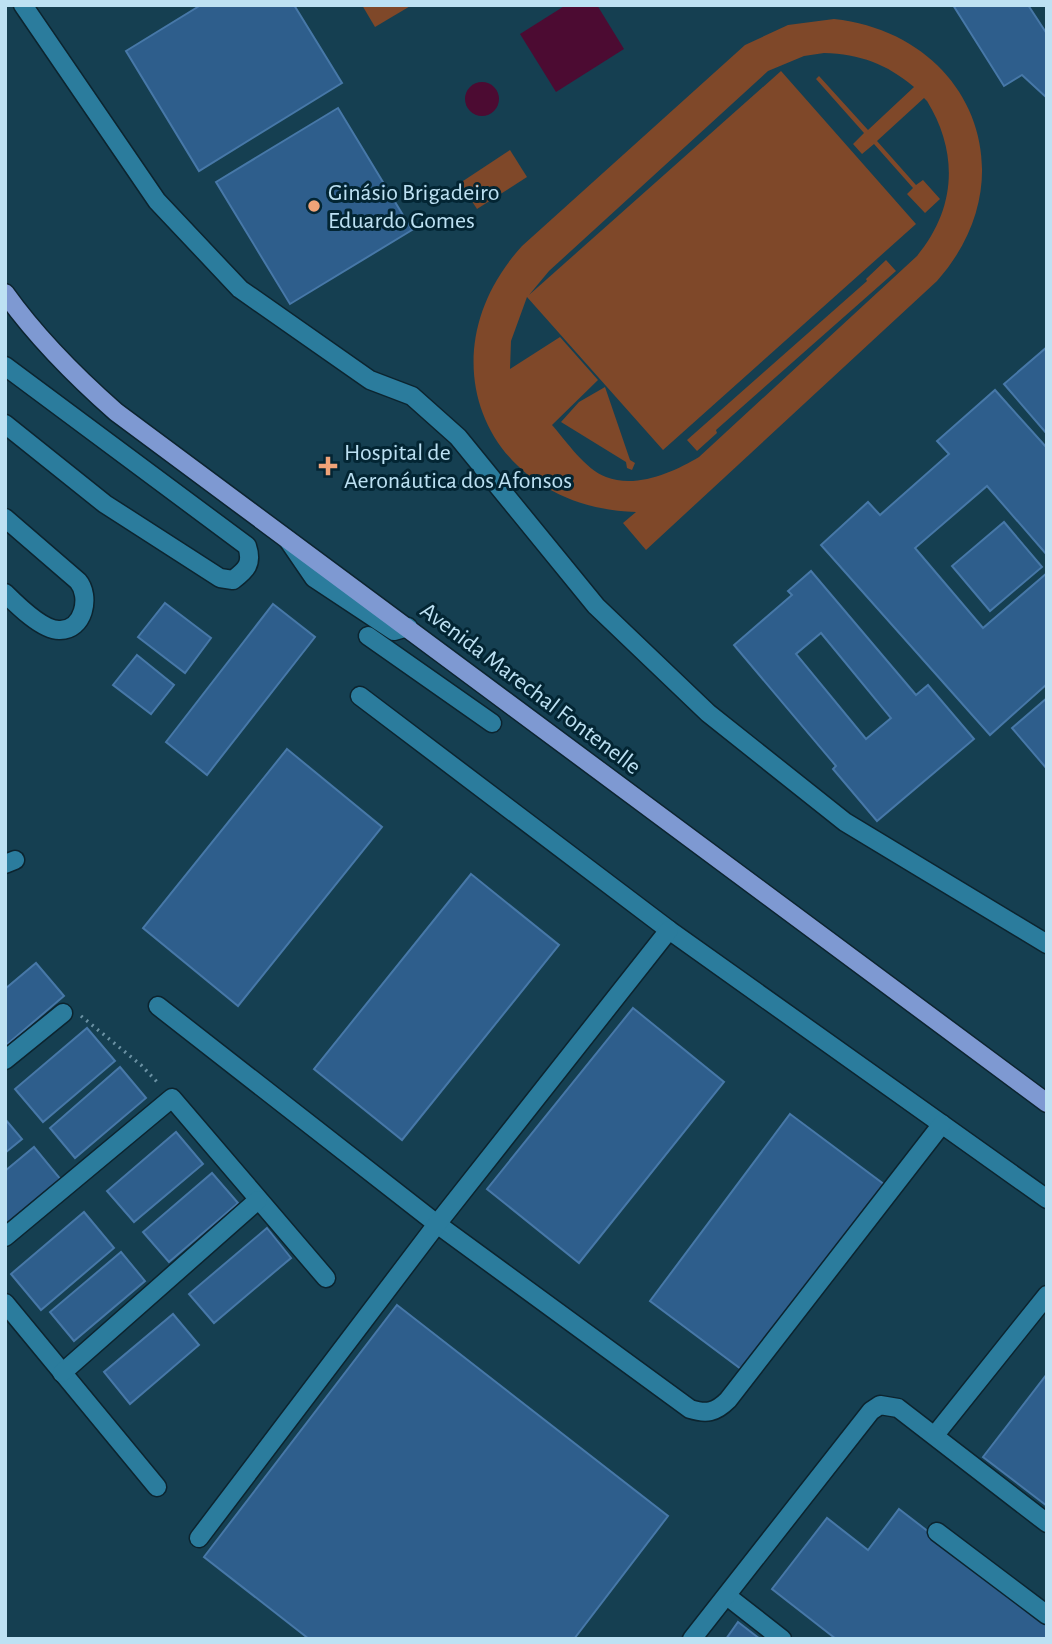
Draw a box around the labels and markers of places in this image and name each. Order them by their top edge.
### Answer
place label: Ginásio Brigadeiro Eduardo Gomes [328,181,500,233]
marker: Ginásio Brigadeiro Eduardo Gomes [306,198,322,214]
place label: Hospital de Aeronáutica dos Afonsos [344,441,572,493]
marker: Hospital de Aeronáutica dos Afonsos [318,456,338,476]

